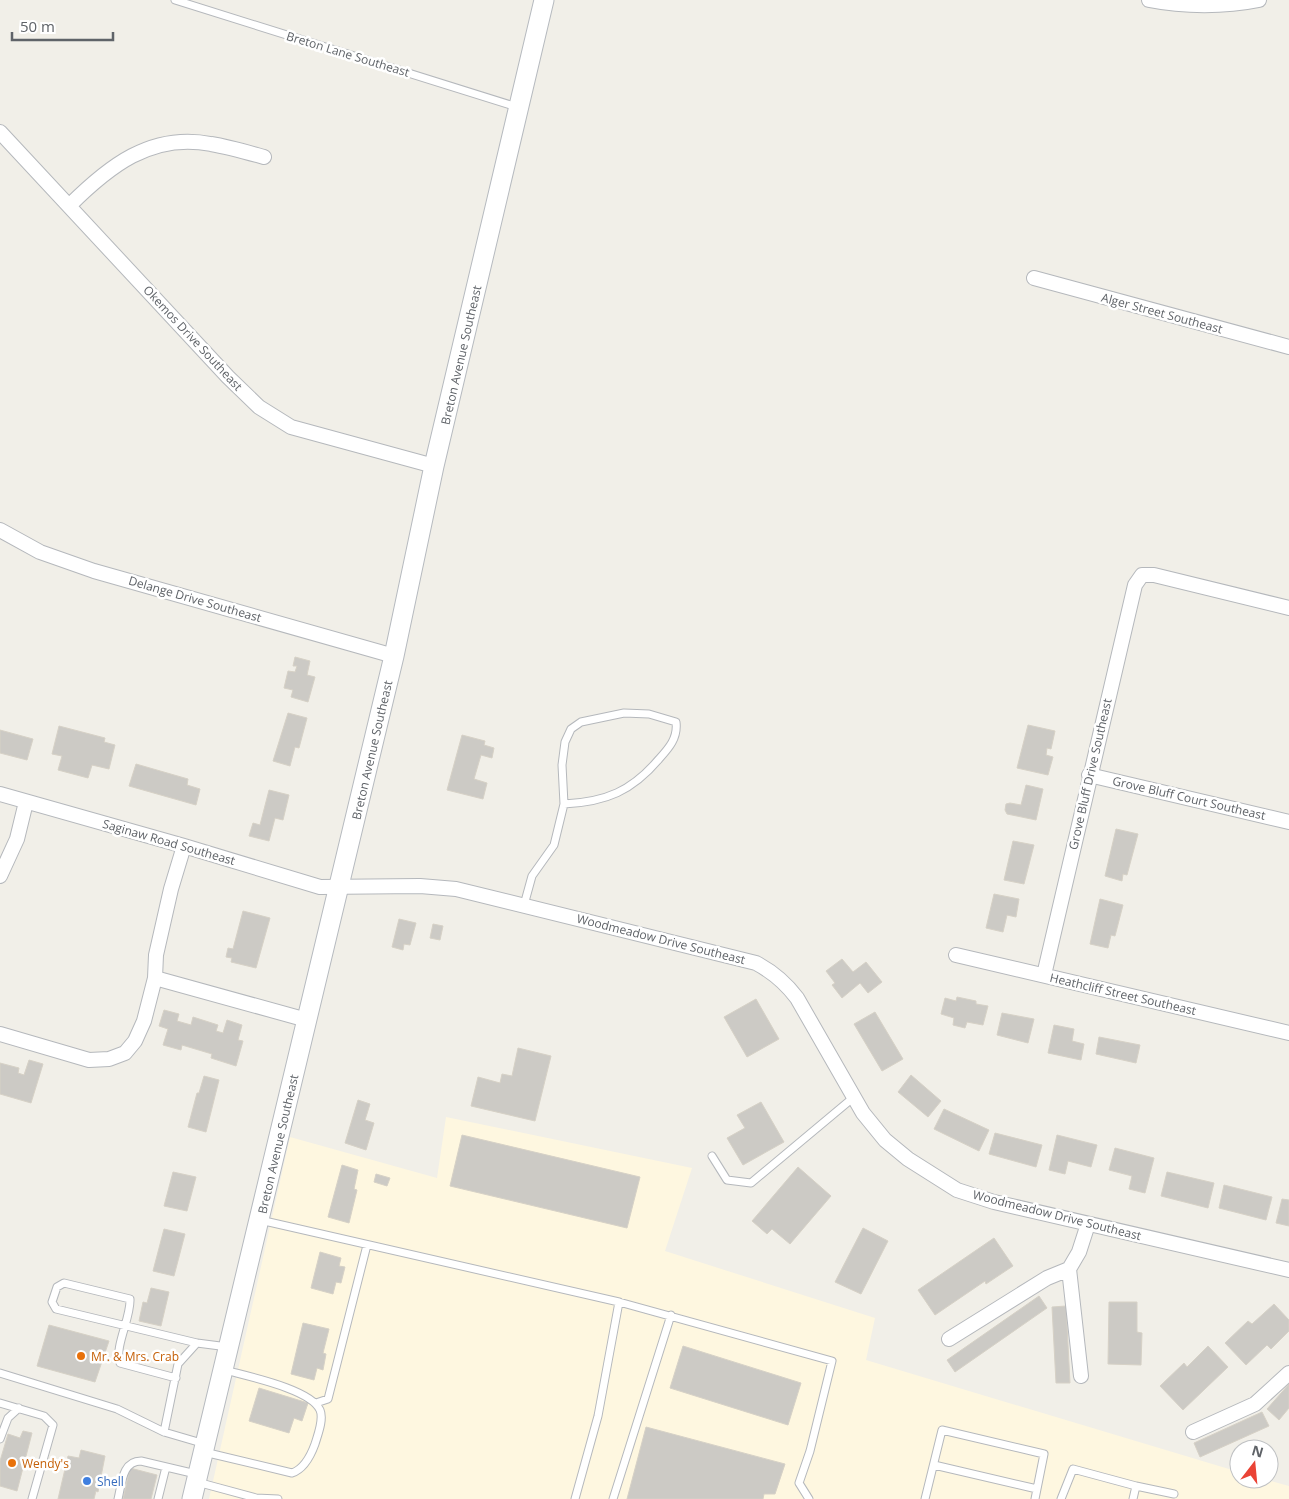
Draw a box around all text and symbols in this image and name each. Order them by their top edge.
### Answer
scale bar [12,10,114,42]
text: 50 m [20,16,55,36]
street label: Breton Lane Southeast [284,27,412,81]
street label: Okemos Drive Southeast [140,282,246,394]
street label: Breton Avenue Southeast [437,284,485,426]
street label: Alger Street Southeast [1100,289,1224,337]
street label: Delange Drive Southeast [127,572,263,626]
street label: Breton Avenue Southeast [348,679,396,821]
street label: Grove Bluff Drive Southeast [1064,697,1116,851]
street label: Grove Bluff Court Southeast [1111,772,1267,824]
street label: Saginaw Road Southeast [101,815,237,869]
street label: Woodmeadow Drive Southeast [575,910,747,968]
street label: Heathcliff Street Southeast [1048,969,1198,1019]
street label: Breton Avenue Southeast [254,1073,302,1215]
street label: Woodmeadow Drive Southeast [971,1186,1143,1244]
place label: Mr. & Mrs. Crab [91,1348,179,1365]
marker: Mr. & Mrs. Crab [75,1350,87,1362]
north arrow [1229,1439,1279,1489]
text: N [1250,1440,1266,1462]
place label: Wendy's [22,1455,69,1472]
marker: Wendy's [6,1457,18,1469]
place label: Shell [97,1473,124,1490]
marker: Shell [81,1475,93,1487]

